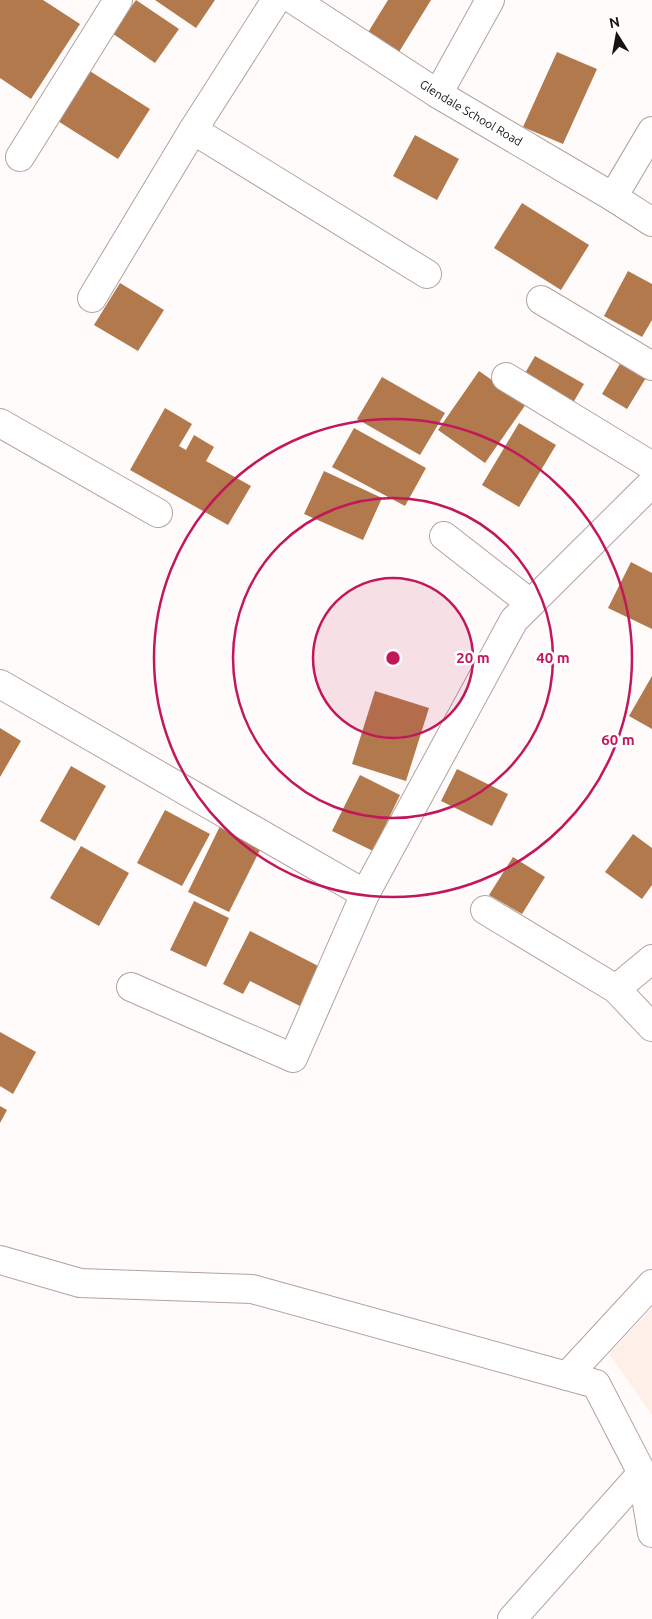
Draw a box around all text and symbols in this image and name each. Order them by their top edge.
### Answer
north arrow [592,10,642,60]
text: N [608,13,621,31]
street label: Glendale School Road [418,77,525,148]
centre of rings [384,649,402,667]
text: 20 m [456,649,490,666]
text: 40 m [536,649,570,666]
text: 60 m [601,731,635,748]

